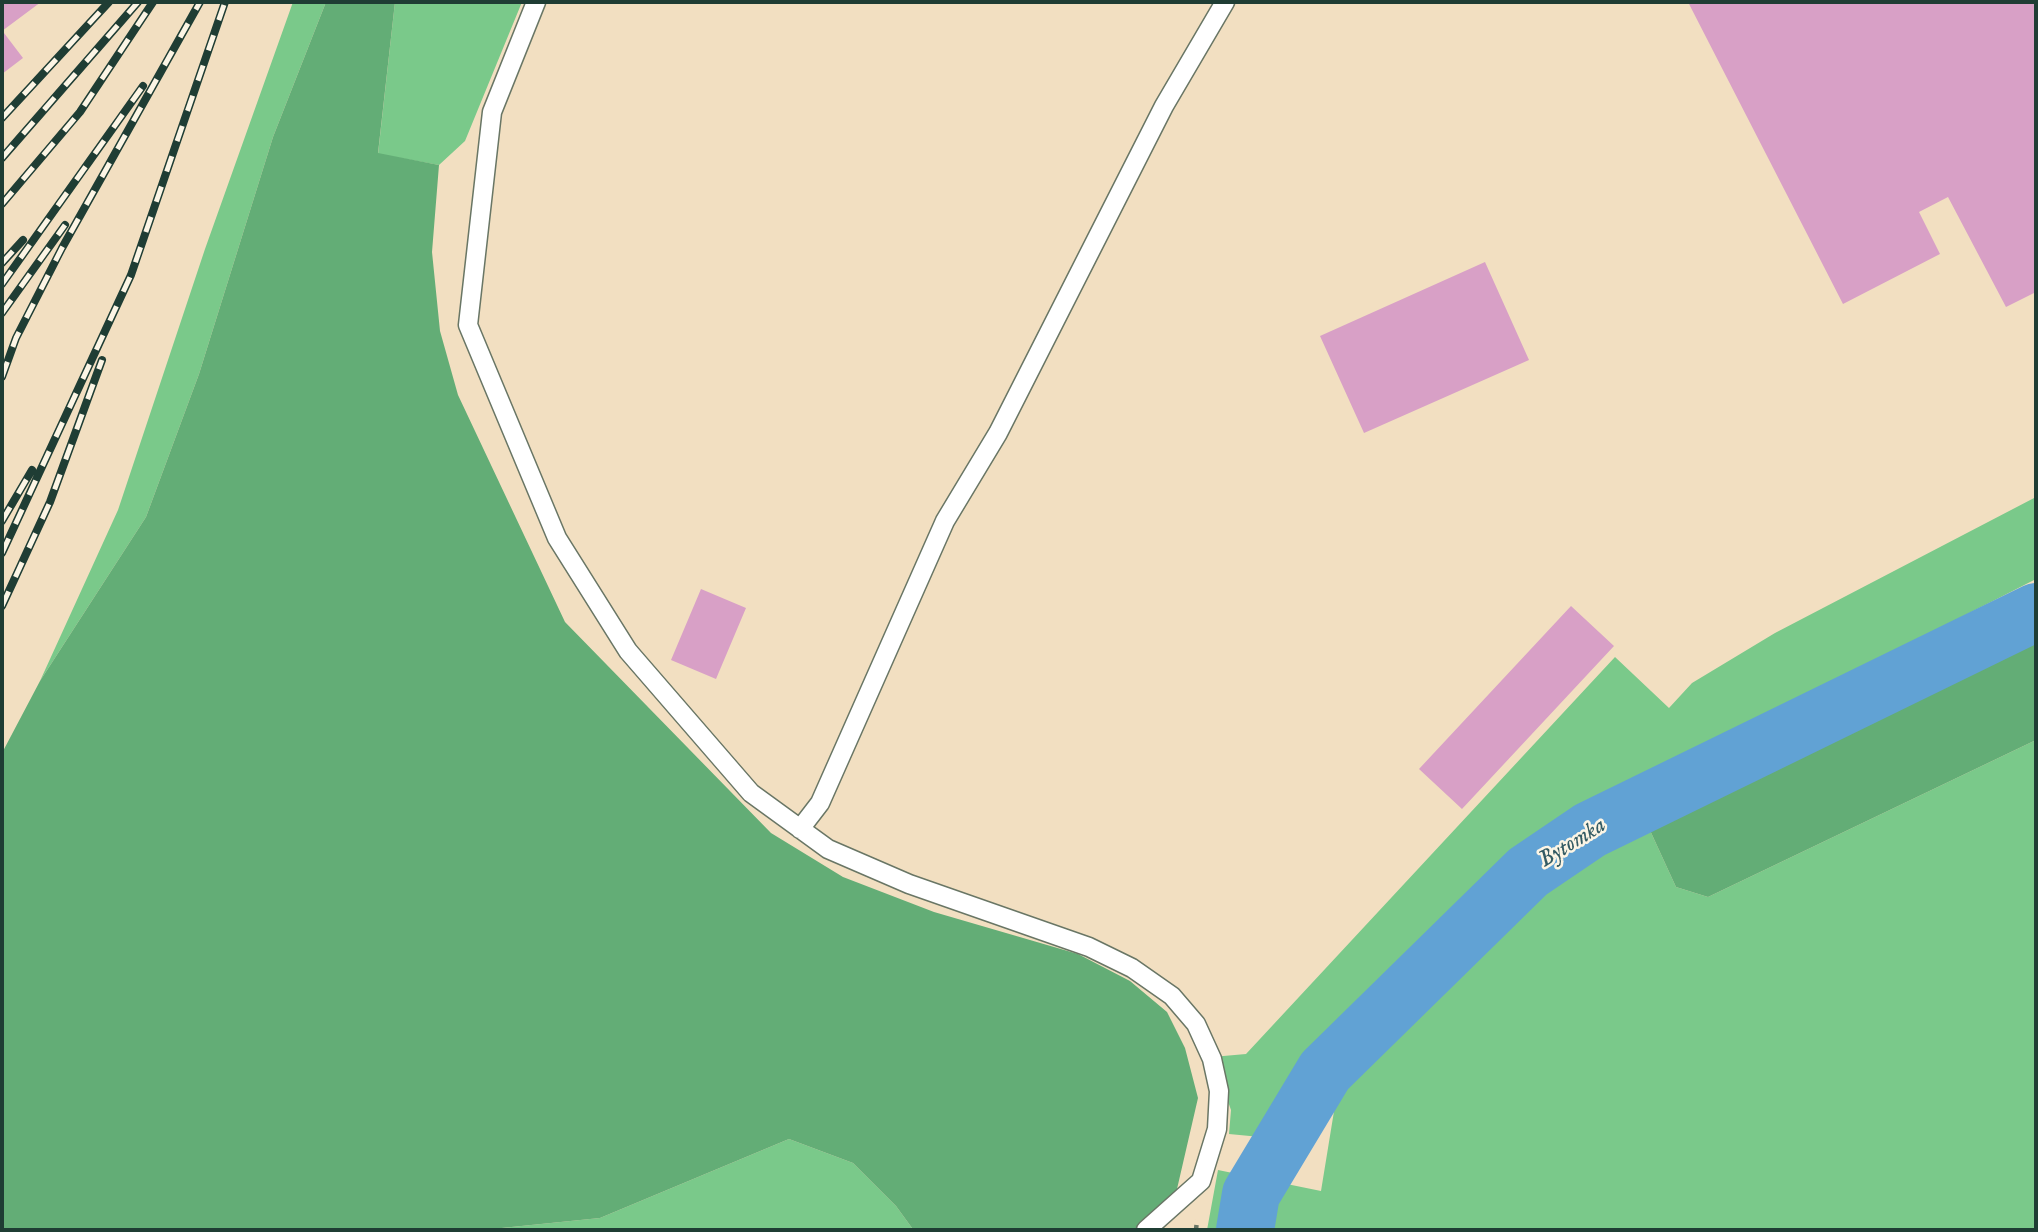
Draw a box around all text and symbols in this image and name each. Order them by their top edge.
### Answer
water label: Bytomka [1534,813,1612,875]

